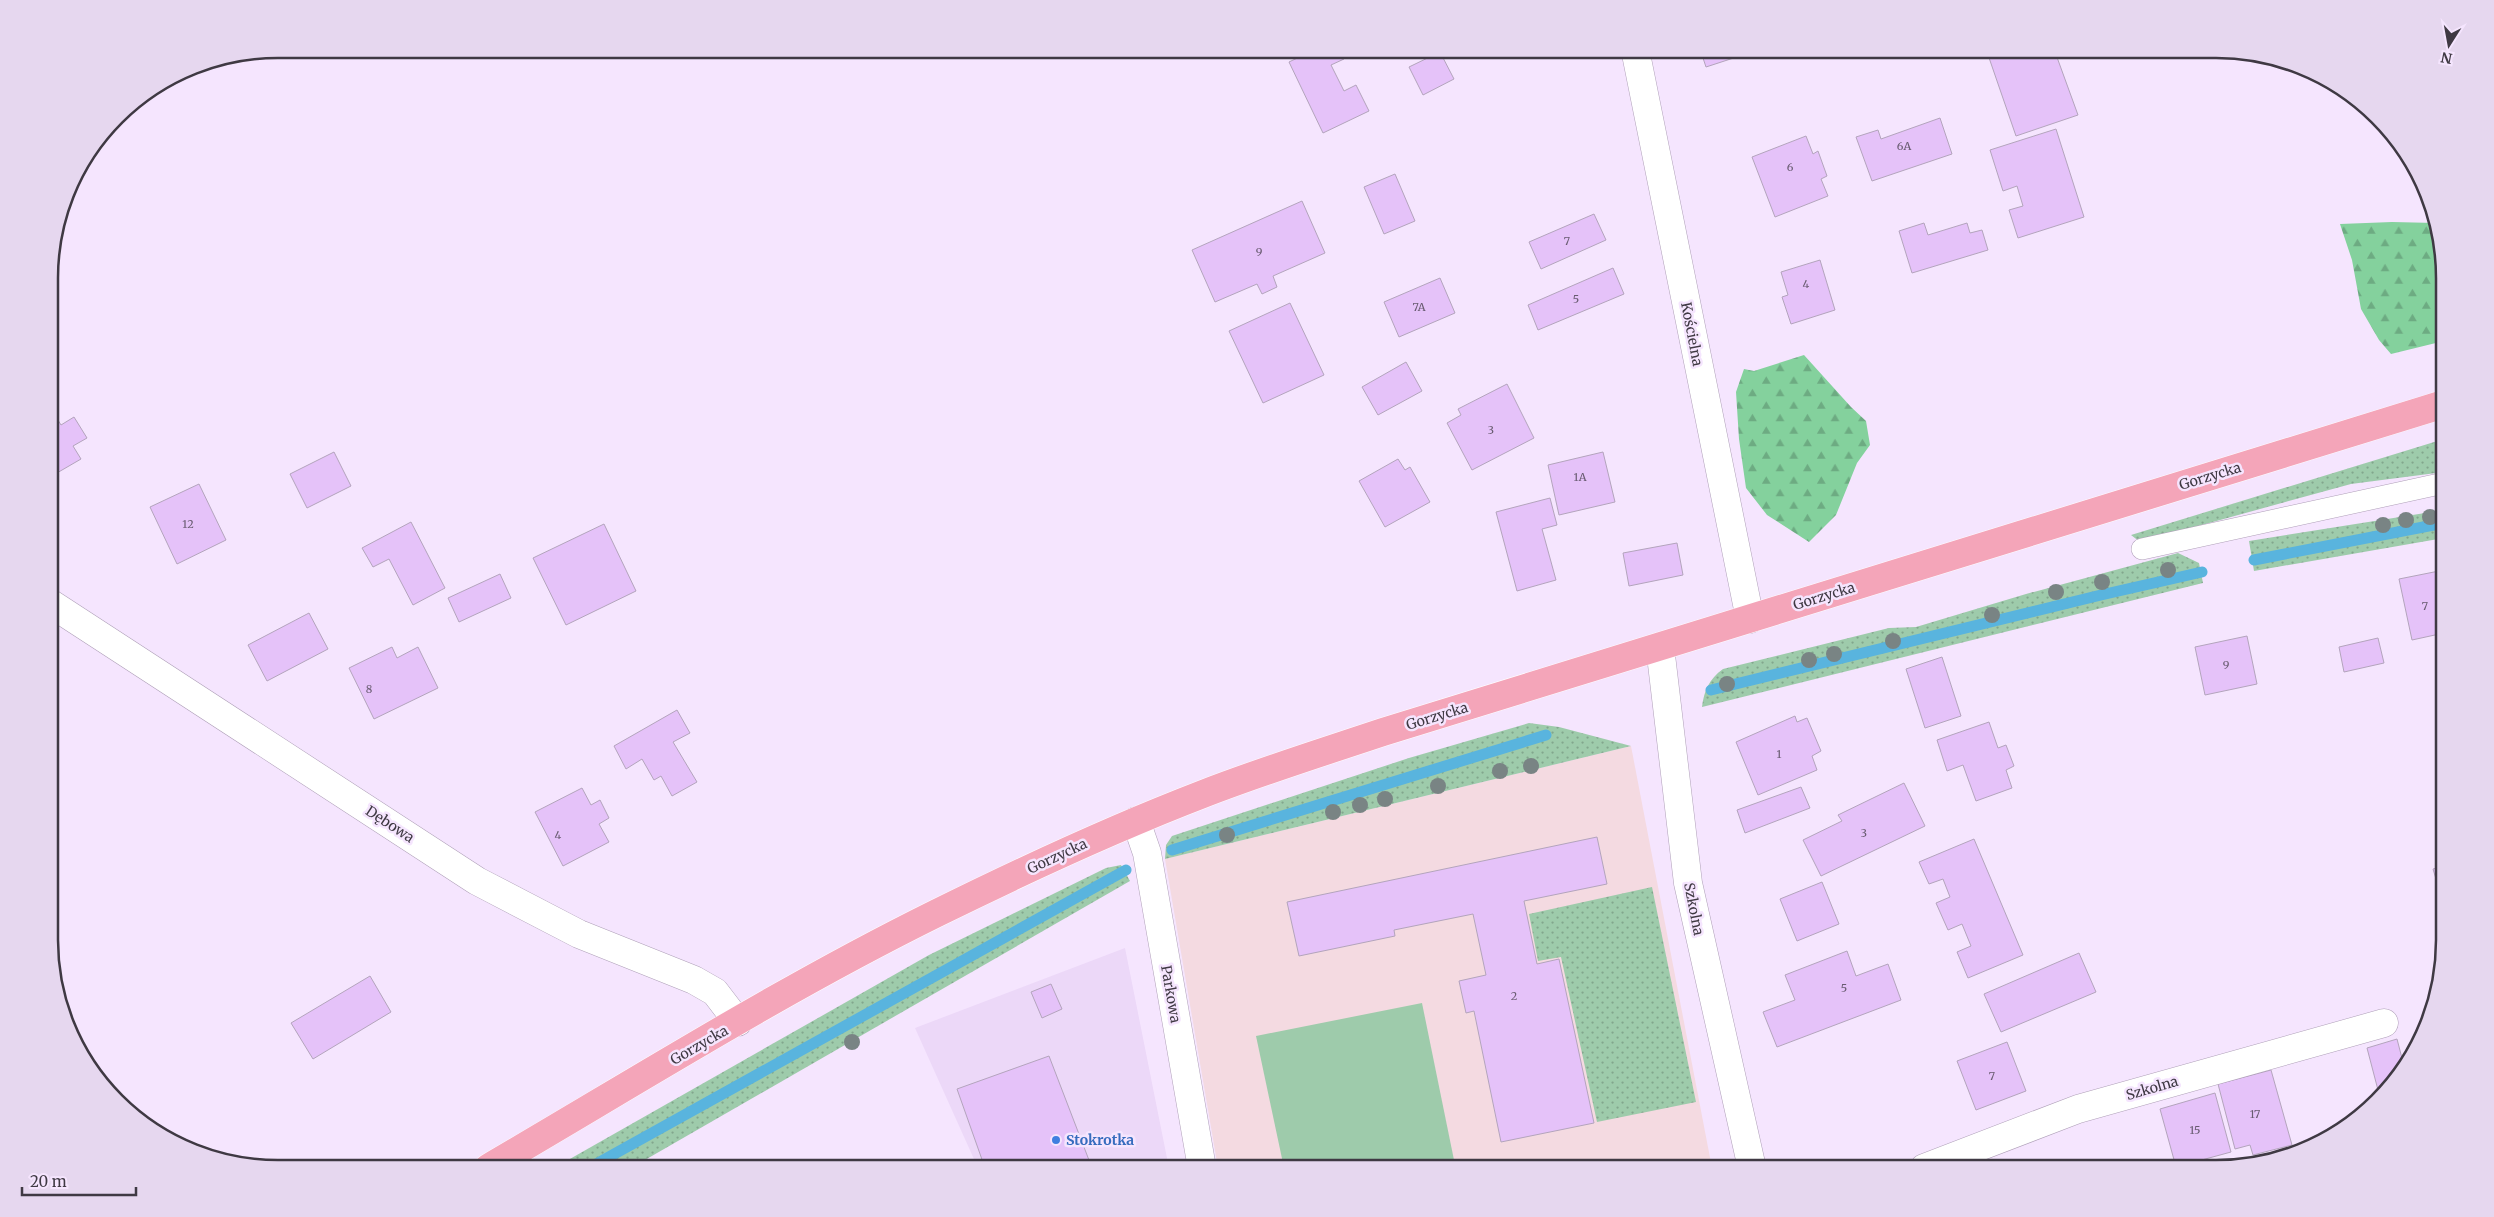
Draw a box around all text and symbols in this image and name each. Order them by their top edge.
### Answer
north arrow [2424,20,2474,70]
text: N [2439,48,2454,68]
house number: 6A [1897,139,1911,153]
house number: 6 [1787,160,1794,174]
house number: 7 [1564,234,1570,248]
house number: 9 [1256,245,1263,259]
house number: 4 [1803,277,1810,291]
house number: 5 [1573,292,1579,306]
house number: 7A [1413,300,1426,314]
street label: Kościelna [1677,300,1707,368]
house number: 3 [1488,423,1494,437]
street label: Gorzycka [2177,458,2244,494]
house number: 1A [1574,470,1587,484]
house number: 12 [182,517,194,531]
street label: Gorzycka [1791,578,1858,614]
house number: 7 [2422,599,2428,613]
house number: 9 [2223,658,2230,672]
house number: 8 [366,682,373,696]
street label: Gorzycka [1404,698,1471,734]
house number: 1 [1777,747,1782,761]
street label: Dębowa [362,802,418,847]
house number: 3 [1861,826,1867,840]
house number: 4 [555,828,562,842]
street label: Gorzycka [1024,834,1090,878]
street label: Szkolna [1680,881,1708,937]
street label: Parkowa [1157,964,1185,1025]
house number: 5 [1841,981,1847,995]
house number: 2 [1511,989,1517,1003]
street label: Gorzycka [667,1021,732,1069]
house number: 7 [1989,1069,1995,1083]
street label: Szkolna [2124,1072,2181,1104]
house number: 17 [2250,1107,2260,1121]
house number: 15 [2189,1123,2201,1137]
place label: Stokrotka [1066,1131,1134,1149]
marker: Stokrotka [1050,1134,1062,1146]
scale bar [22,1164,136,1196]
text: 20 m [30,1172,67,1191]

